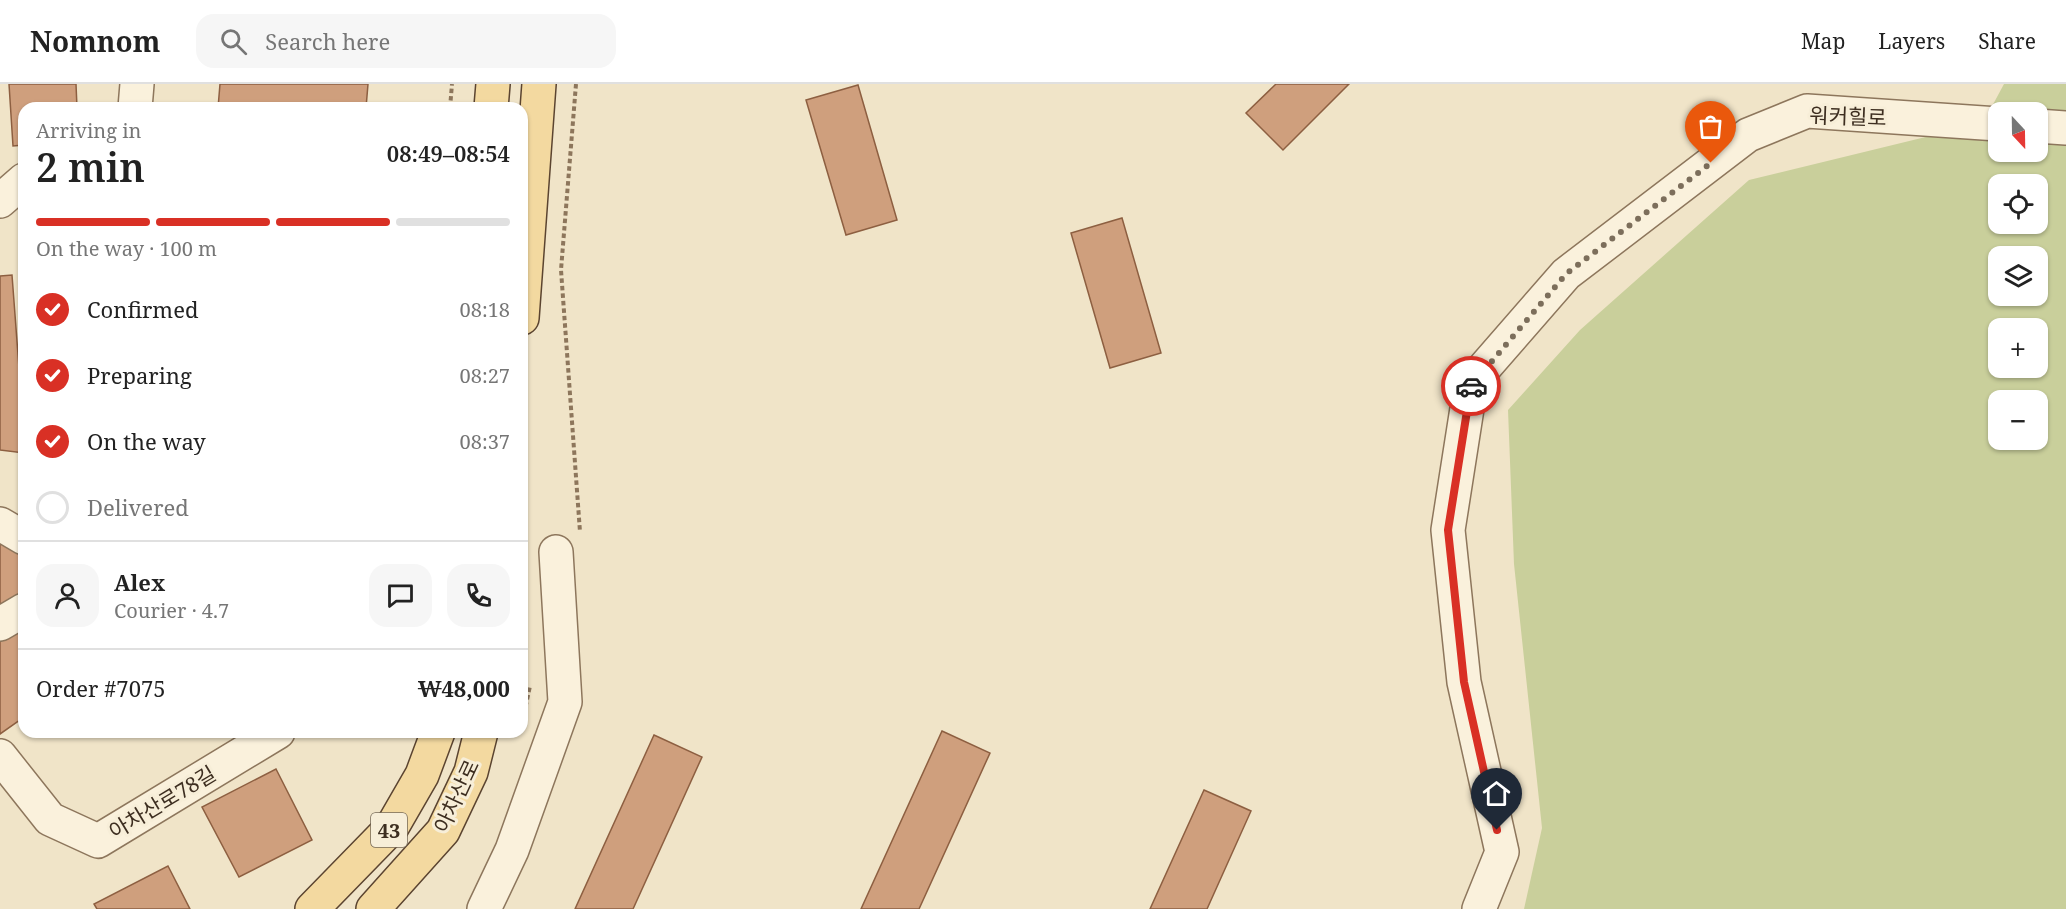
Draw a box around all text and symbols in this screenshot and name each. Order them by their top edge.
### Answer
search box [196,14,616,68]
text: Nomnom [30,22,160,60]
icon: search [217,25,250,58]
text: Search here [265,26,390,56]
text: Map [1801,27,1845,55]
text: Layers [1878,27,1945,55]
text: Share [1978,27,2036,55]
pin [1685,101,1736,163]
street label: 워커힐로 [1809,101,1887,131]
north arrow [1988,102,2048,162]
map controls [1988,102,2048,450]
icon: bag [1694,110,1727,143]
text: Arriving in [36,117,141,144]
text: 08:49–08:54 [387,138,510,168]
text: 2 min [36,140,145,193]
button: locate [1988,174,2048,234]
text: On the way · 100 m [36,235,217,262]
button: layers [1988,246,2048,306]
icon: check [36,293,69,326]
text: Confirmed [87,294,198,324]
text: 08:18 [460,296,510,323]
button: + [1988,318,2048,378]
courier [1441,356,1501,416]
icon: check [36,359,69,392]
text: Preparing [87,360,192,390]
text: 08:27 [460,362,510,389]
icon: car [1455,370,1488,403]
button: − [1988,390,2048,450]
icon: check [36,425,69,458]
text: On the way [87,426,206,456]
text: 08:37 [460,428,510,455]
text: Delivered [87,492,189,522]
button: person [36,564,99,627]
button: chat [369,564,432,627]
button: phone [447,564,510,627]
text: Alex [114,567,165,597]
text: Courier · 4.7 [114,597,229,624]
text: Order #7075 [36,673,166,703]
text: ₩48,000 [418,673,510,703]
street label: 아차산로 [427,755,485,837]
street label: 아차산로78길 [103,759,221,845]
pin [1471,768,1522,830]
icon: home [1480,777,1513,810]
road number: 43 [371,813,407,847]

